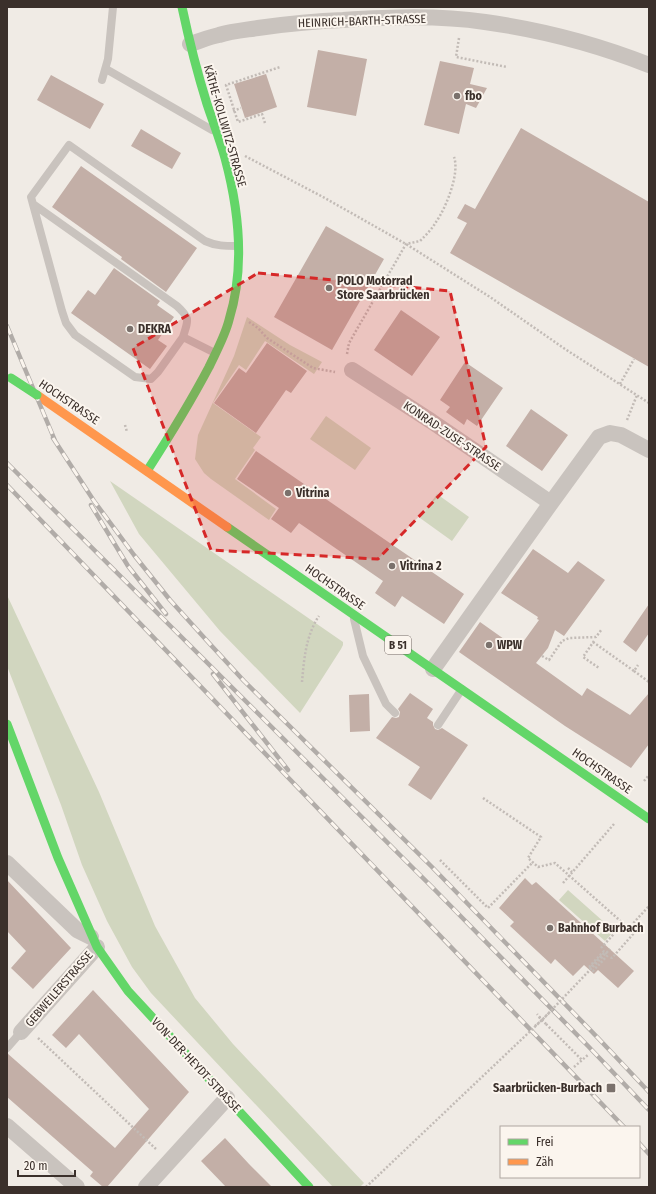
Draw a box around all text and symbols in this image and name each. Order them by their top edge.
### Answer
street label: HEINRICH-BARTH-STRASSE [298,12,427,30]
street label: KÄTHE-KOLLWITZ-STRASSE [201,63,250,189]
place label: fbo [465,89,482,103]
marker: fbo [452,91,462,101]
place label: POLO Motorrad Store Saarbrücken [337,274,429,302]
marker: POLO Motorrad Store Saarbrücken [324,283,334,293]
place label: DEKRA [138,322,172,336]
marker: DEKRA [125,324,135,334]
street label: HOCHSTRASSE [36,377,102,427]
street label: KONRAD-ZUSE-STRASSE [401,398,504,474]
place label: Vitrina [295,486,329,500]
marker: Vitrina [283,488,293,498]
place label: Vitrina 2 [399,559,442,573]
street label: HOCHSTRASSE [302,561,368,613]
marker: Vitrina 2 [387,561,397,571]
road number: B 51 [385,636,411,654]
place label: WPW [497,638,523,652]
marker: WPW [484,640,494,650]
street label: HOCHSTRASSE [569,745,635,797]
place label: Bahnhof Burbach [558,921,644,935]
marker: Bahnhof Burbach [545,923,555,933]
street label: GEBWEILERSTRASSE [22,948,96,1030]
street label: VON-DER-HEYDT-STRASSE [148,1015,244,1116]
place label: Saarbrücken-Burbach [493,1081,602,1095]
marker: Saarbrücken-Burbach [605,1082,617,1094]
legend [500,1126,640,1178]
text: Frei [536,1135,554,1149]
scale bar [18,1152,75,1178]
text: Zäh [536,1155,554,1169]
text: 20 m [24,1159,48,1173]

